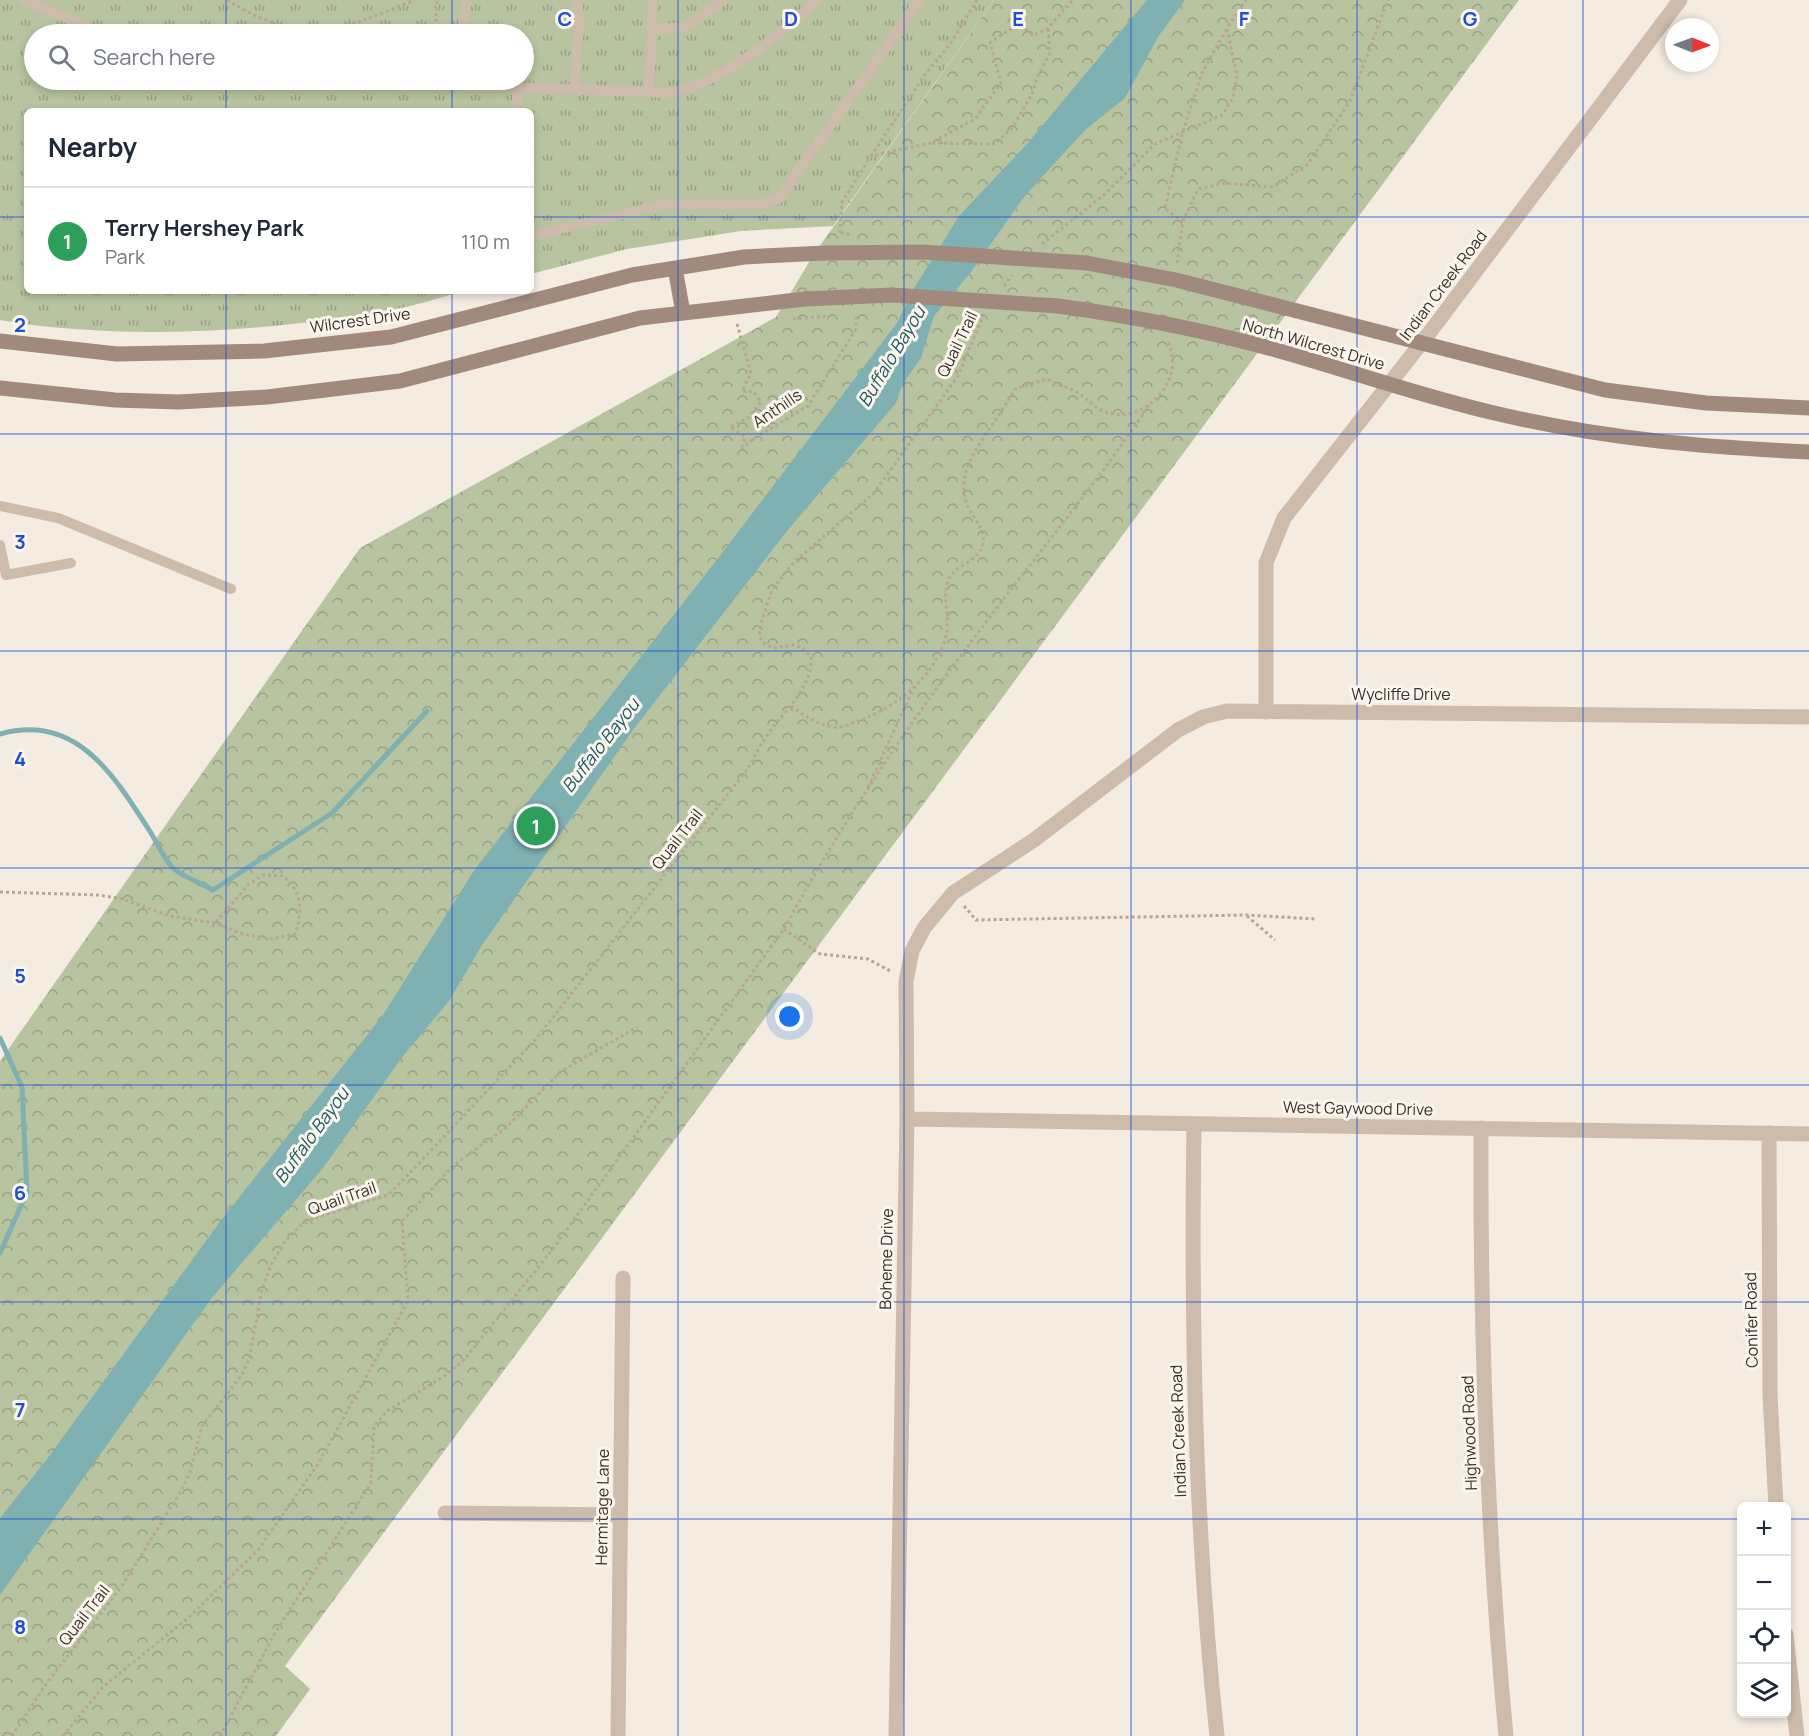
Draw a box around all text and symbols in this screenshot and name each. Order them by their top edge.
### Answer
text: C [558,5,572,32]
text: D [784,5,798,32]
text: E [1012,5,1024,32]
text: F [1239,5,1250,32]
text: G [1463,5,1478,32]
north arrow [1665,18,1719,72]
search box [24,24,534,90]
icon: search [45,41,78,74]
text: Search here [93,42,215,72]
text: Nearby [48,129,137,165]
text: Terry Hershey Park [105,213,304,243]
street label: Indian Creek Road [1394,225,1492,345]
text: 1 [63,228,72,255]
text: 110 m [461,228,510,255]
text: Park [105,243,145,270]
water label: Buffalo Bayou [852,300,931,411]
street label: Wilcrest Drive [308,302,412,338]
street label: Quail Trail [932,307,982,381]
text: 2 [14,311,26,338]
street label: North Wilcrest Drive [1240,313,1388,375]
street label: Anthills [748,383,806,433]
text: 3 [14,528,26,555]
street label: Wycliffe Drive [1351,683,1451,705]
water label: Buffalo Bayou [556,692,645,797]
text: 4 [14,745,26,772]
pin: 1 [516,804,556,848]
street label: Quail Trail [646,804,708,874]
text: 5 [14,962,26,989]
your location [775,1002,804,1031]
water label: Buffalo Bayou [268,1081,355,1188]
street label: West Gaywood Drive [1283,1096,1433,1120]
street label: Quail Trail [305,1176,379,1220]
text: 6 [14,1179,26,1206]
street label: Boheme Drive [874,1208,898,1310]
street label: Conifer Road [1739,1272,1763,1368]
street label: Indian Creek Road [1165,1364,1191,1498]
street label: Highwood Road [1456,1375,1482,1491]
text: 7 [15,1396,25,1423]
street label: Hermitage Lane [590,1449,614,1565]
map controls [1737,1502,1791,1718]
button: + [1737,1502,1791,1556]
button: − [1737,1556,1791,1610]
street label: Quail Trail [53,1580,115,1650]
button: locate [1737,1610,1791,1664]
text: 8 [14,1613,26,1640]
button: layers [1737,1664,1791,1718]

